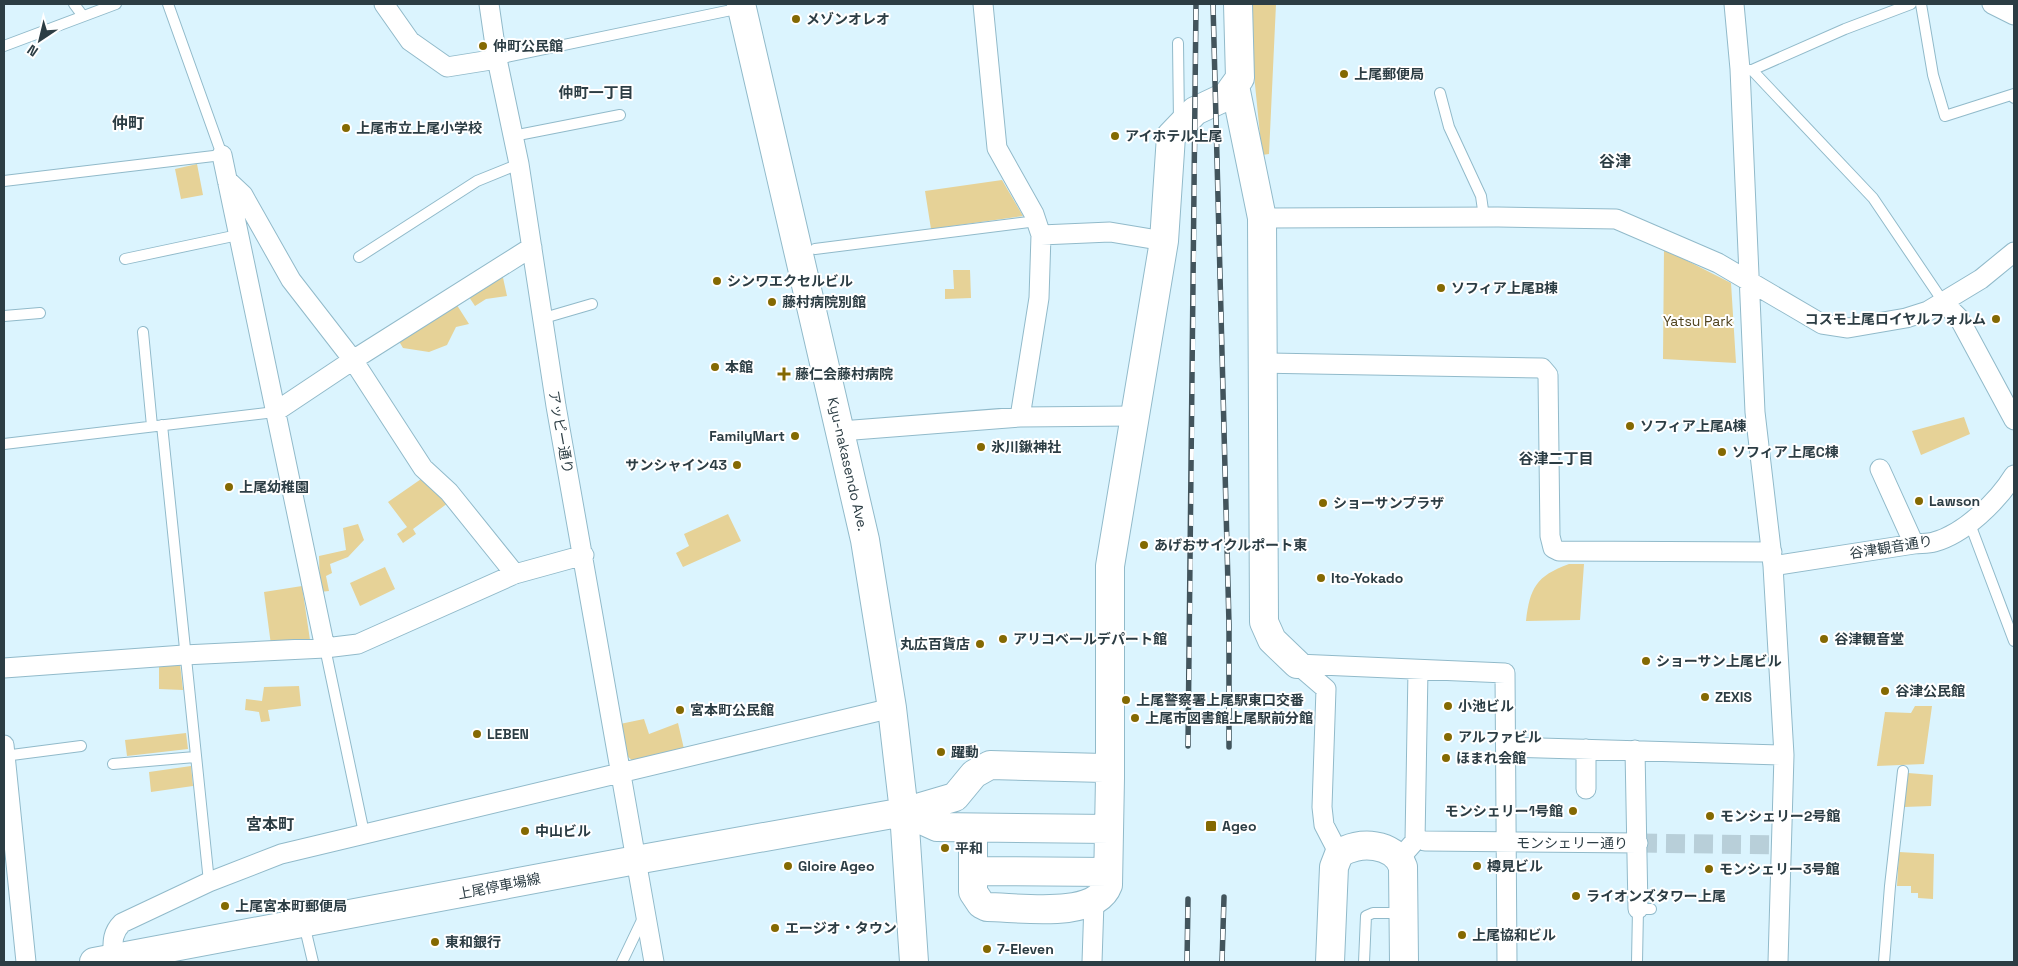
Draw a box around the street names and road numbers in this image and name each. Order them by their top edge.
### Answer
street label: アッピー通り [545,389,577,475]
street label: Kyu-nakasendo Ave. [824,395,872,533]
street label: 谷津観音通り [1848,532,1934,562]
street label: モンシェリー通り [1516,834,1628,852]
street label: 上尾停車場線 [456,869,542,903]

